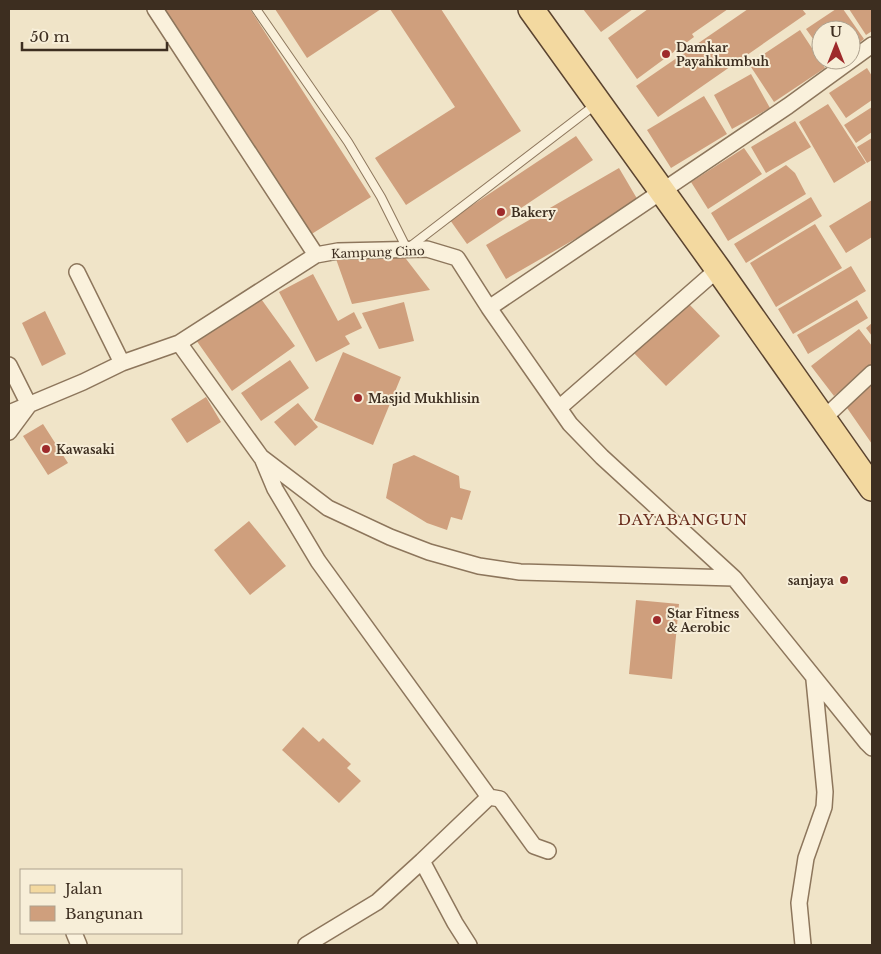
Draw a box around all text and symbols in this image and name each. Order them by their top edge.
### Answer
scale bar [22,20,168,52]
north arrow [811,20,861,70]
text: U [830,23,843,41]
text: 50 m [30,27,70,46]
place label: Damkar Payahkumbuh [676,40,769,69]
marker: Damkar Payahkumbuh [660,48,672,60]
place label: Bakery [511,205,556,220]
marker: Bakery [495,206,507,218]
street label: Kampung Cino [331,243,425,261]
place label: Masjid Mukhlisin [368,391,480,406]
marker: Masjid Mukhlisin [352,392,364,404]
place label: Kawasaki [56,442,115,457]
marker: Kawasaki [40,443,52,455]
district label: DAYABANGUN [618,510,748,529]
place label: sanjaya [788,573,834,588]
marker: sanjaya [838,574,850,586]
place label: Star Fitness & Aerobic [667,606,740,635]
marker: Star Fitness & Aerobic [651,614,663,626]
legend [20,869,182,934]
text: Jalan [63,879,102,898]
text: Bangunan [65,904,143,923]

